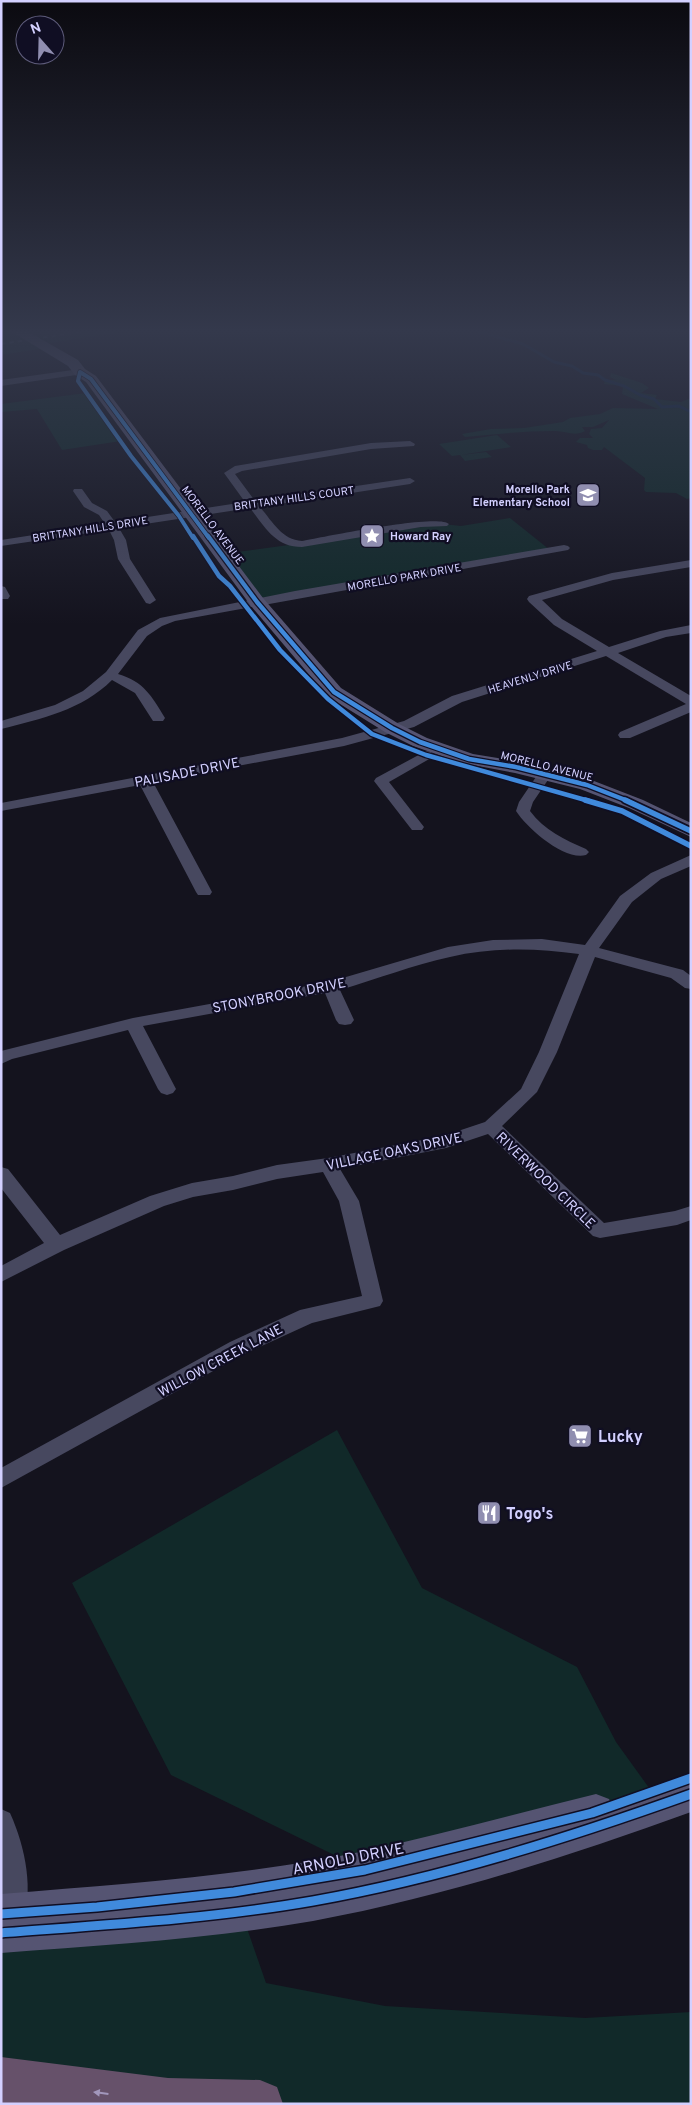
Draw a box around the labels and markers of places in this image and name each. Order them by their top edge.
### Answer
school or university icon: Morello Park Elementary School [575,482,601,508]
place label: Morello Park Elementary School [473,483,570,510]
place icon: Howard Ray [359,523,385,549]
place label: Howard Ray [390,530,451,544]
supermarket icon: Lucky [567,1423,593,1449]
place label: Lucky [598,1428,643,1448]
restaurant icon: Togo's [476,1500,502,1526]
place label: Togo's [506,1505,553,1525]

